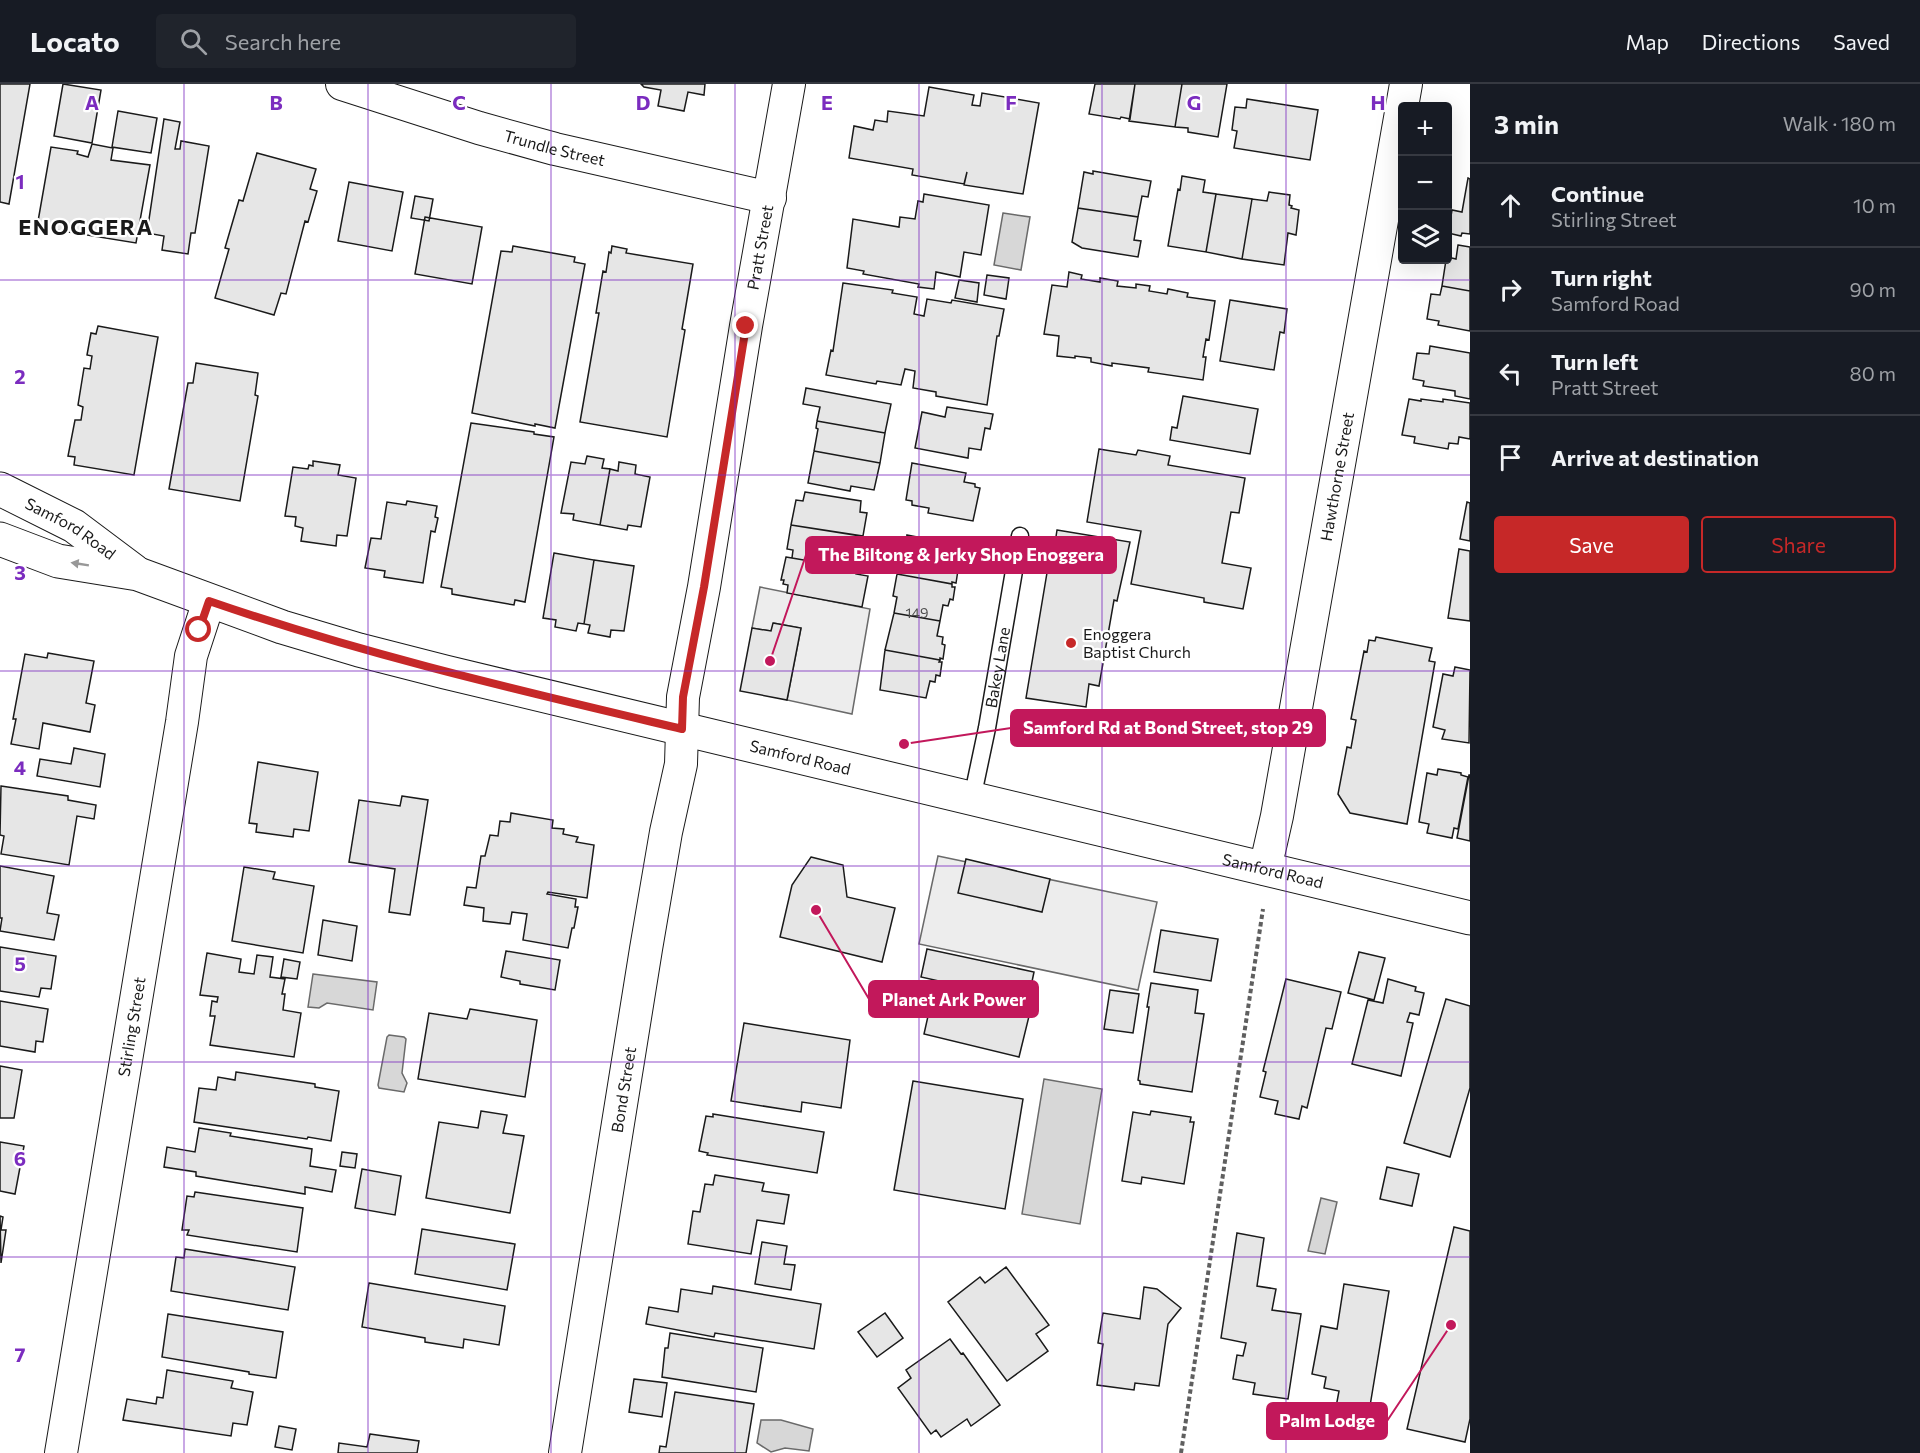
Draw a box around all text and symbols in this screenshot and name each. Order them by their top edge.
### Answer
search box [156,14,576,68]
text: Locato [30,24,120,58]
icon: search [177,25,210,58]
text: Search here [225,28,341,55]
text: Map [1626,29,1669,54]
text: Directions [1702,29,1800,54]
text: Saved [1833,29,1890,54]
text: A [85,90,99,114]
text: B [269,90,283,114]
text: C [452,90,466,114]
text: D [636,90,650,114]
text: E [821,90,833,114]
text: F [1005,90,1017,114]
text: G [1187,90,1201,114]
text: H [1371,90,1386,114]
map controls [1398,102,1452,264]
button: + [1398,102,1452,156]
text: 3 min [1494,108,1559,139]
text: Walk · 180 m [1783,111,1896,135]
street label: Trundle Street [502,125,607,169]
button: − [1398,156,1452,210]
text: 1 [15,169,25,193]
text: Continue [1551,180,1644,207]
icon: ahead [1494,189,1527,222]
text: 10 m [1853,193,1896,217]
street label: Pratt Street [743,203,776,291]
text: Stirling Street [1551,207,1677,231]
button: layers [1398,210,1452,264]
district label: ENOGGERA [18,213,154,240]
text: Turn right [1551,264,1652,291]
icon: right [1494,273,1527,306]
text: 90 m [1850,277,1896,301]
text: Samford Road [1551,291,1680,315]
route end [732,312,758,338]
text: Turn left [1551,348,1638,375]
icon: left [1494,357,1527,390]
text: 80 m [1850,361,1896,385]
text: 2 [14,364,26,388]
text: Pratt Street [1551,375,1659,399]
street label: Hawthorne Street [1316,410,1357,542]
icon: arrive [1494,441,1527,474]
text: Arrive at destination [1551,444,1759,471]
street label: Samford Road [22,493,120,563]
button: Save [1494,516,1689,573]
button: Share [1701,516,1896,573]
callout: The Biltong & Jerky Shop Enoggera [806,537,1116,573]
text: The Biltong & Jerky Shop Enoggera [818,543,1104,565]
text: 3 [14,560,26,584]
one-way arrow [70,560,89,569]
house number: 149 [906,604,928,621]
route start [185,616,211,642]
place label: Enoggera Baptist Church [1083,624,1191,661]
street label: Bakey Lane [981,625,1013,709]
marker: Enoggera Baptist Church [1064,636,1078,650]
callout: Samford Rd at Bond Street, stop 29 [1011,710,1325,746]
text: Samford Rd at Bond Street, stop 29 [1023,716,1313,738]
street label: Samford Road [748,736,853,778]
text: 4 [14,755,26,779]
street label: Samford Road [1221,849,1325,891]
text: 5 [14,951,26,975]
street label: Stirling Street [113,975,149,1078]
callout: Planet Ark Power [869,981,1038,1017]
text: Planet Ark Power [882,988,1027,1010]
street label: Bond Street [607,1045,639,1134]
text: 6 [14,1146,26,1170]
text: 7 [15,1342,26,1366]
callout: Palm Lodge [1267,1403,1387,1439]
text: Palm Lodge [1279,1409,1375,1431]

